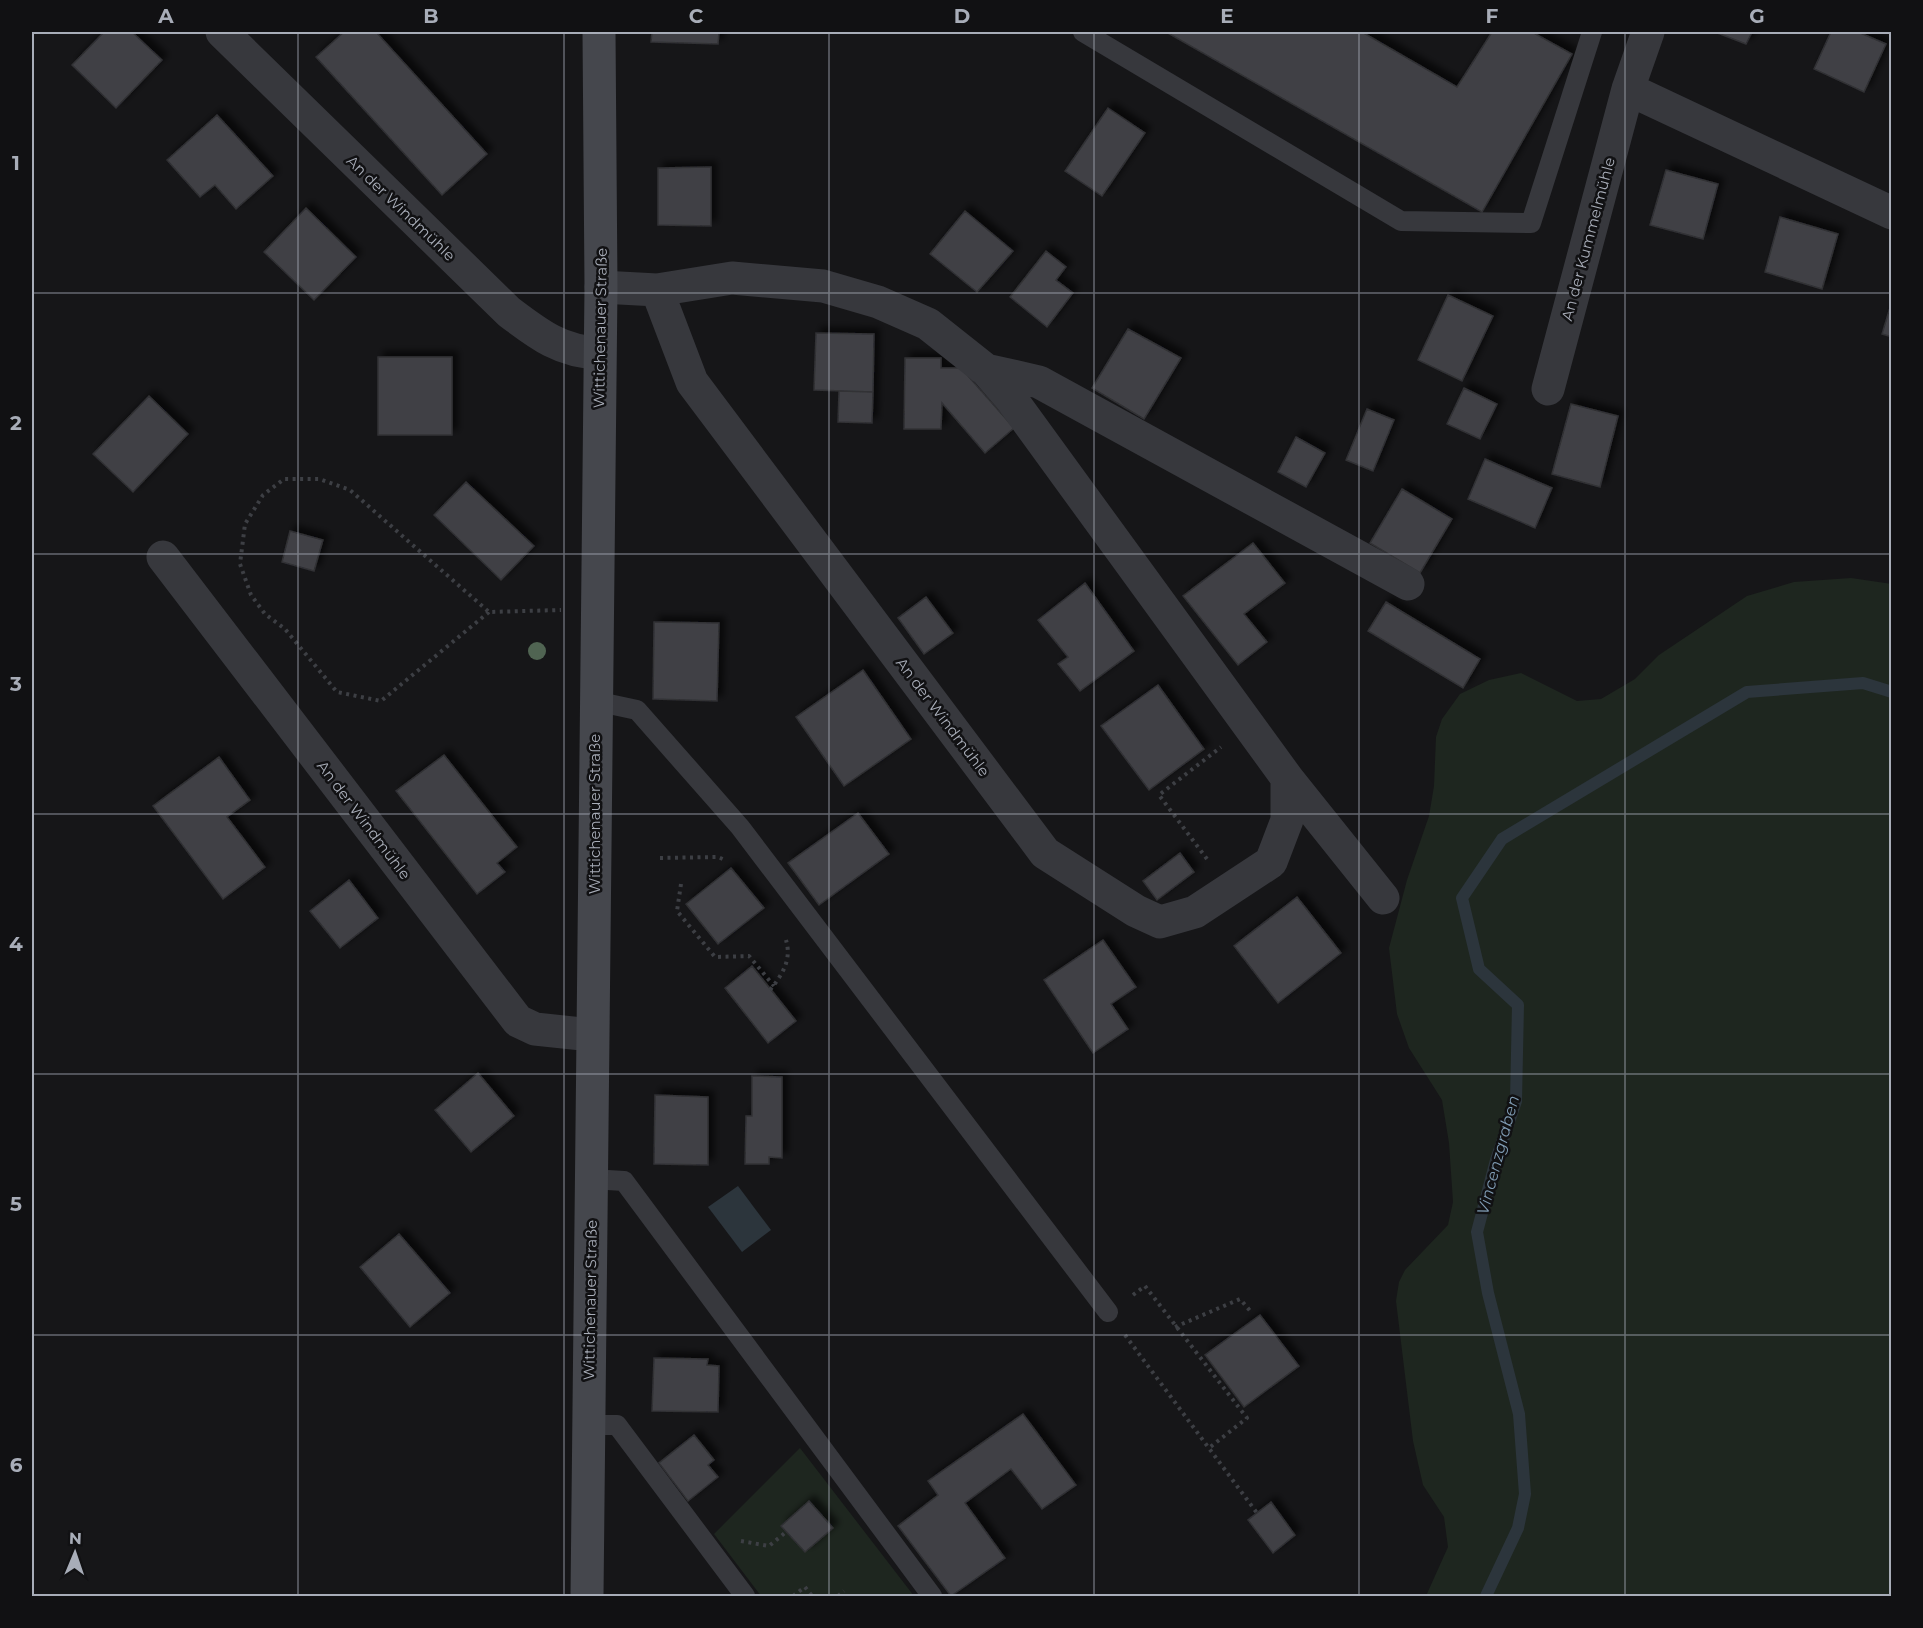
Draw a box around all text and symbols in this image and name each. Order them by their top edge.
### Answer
text: A [157,4,174,28]
text: B [423,4,439,28]
text: C [689,4,704,28]
text: D [954,4,970,28]
text: E [1220,4,1234,28]
text: F [1486,4,1499,28]
text: G [1749,4,1765,28]
text: 1 [12,151,20,175]
street label: An der Windmühle [343,151,459,265]
street label: An der Kummelmühle [1557,155,1619,323]
street label: Wittichenauer Straße [589,248,611,408]
text: 2 [10,411,22,435]
street label: An der Windmühle [892,654,994,780]
text: 3 [9,672,22,696]
street label: Wittichenauer Straße [585,734,604,894]
street label: An der Windmühle [313,757,415,883]
text: 4 [9,932,23,956]
water label: Vincenzgraben [1473,1093,1523,1217]
text: 5 [10,1192,22,1216]
street label: Wittichenauer Straße [579,1220,601,1380]
text: 6 [10,1453,23,1477]
north arrow [45,1523,105,1583]
text: N [69,1529,82,1548]

